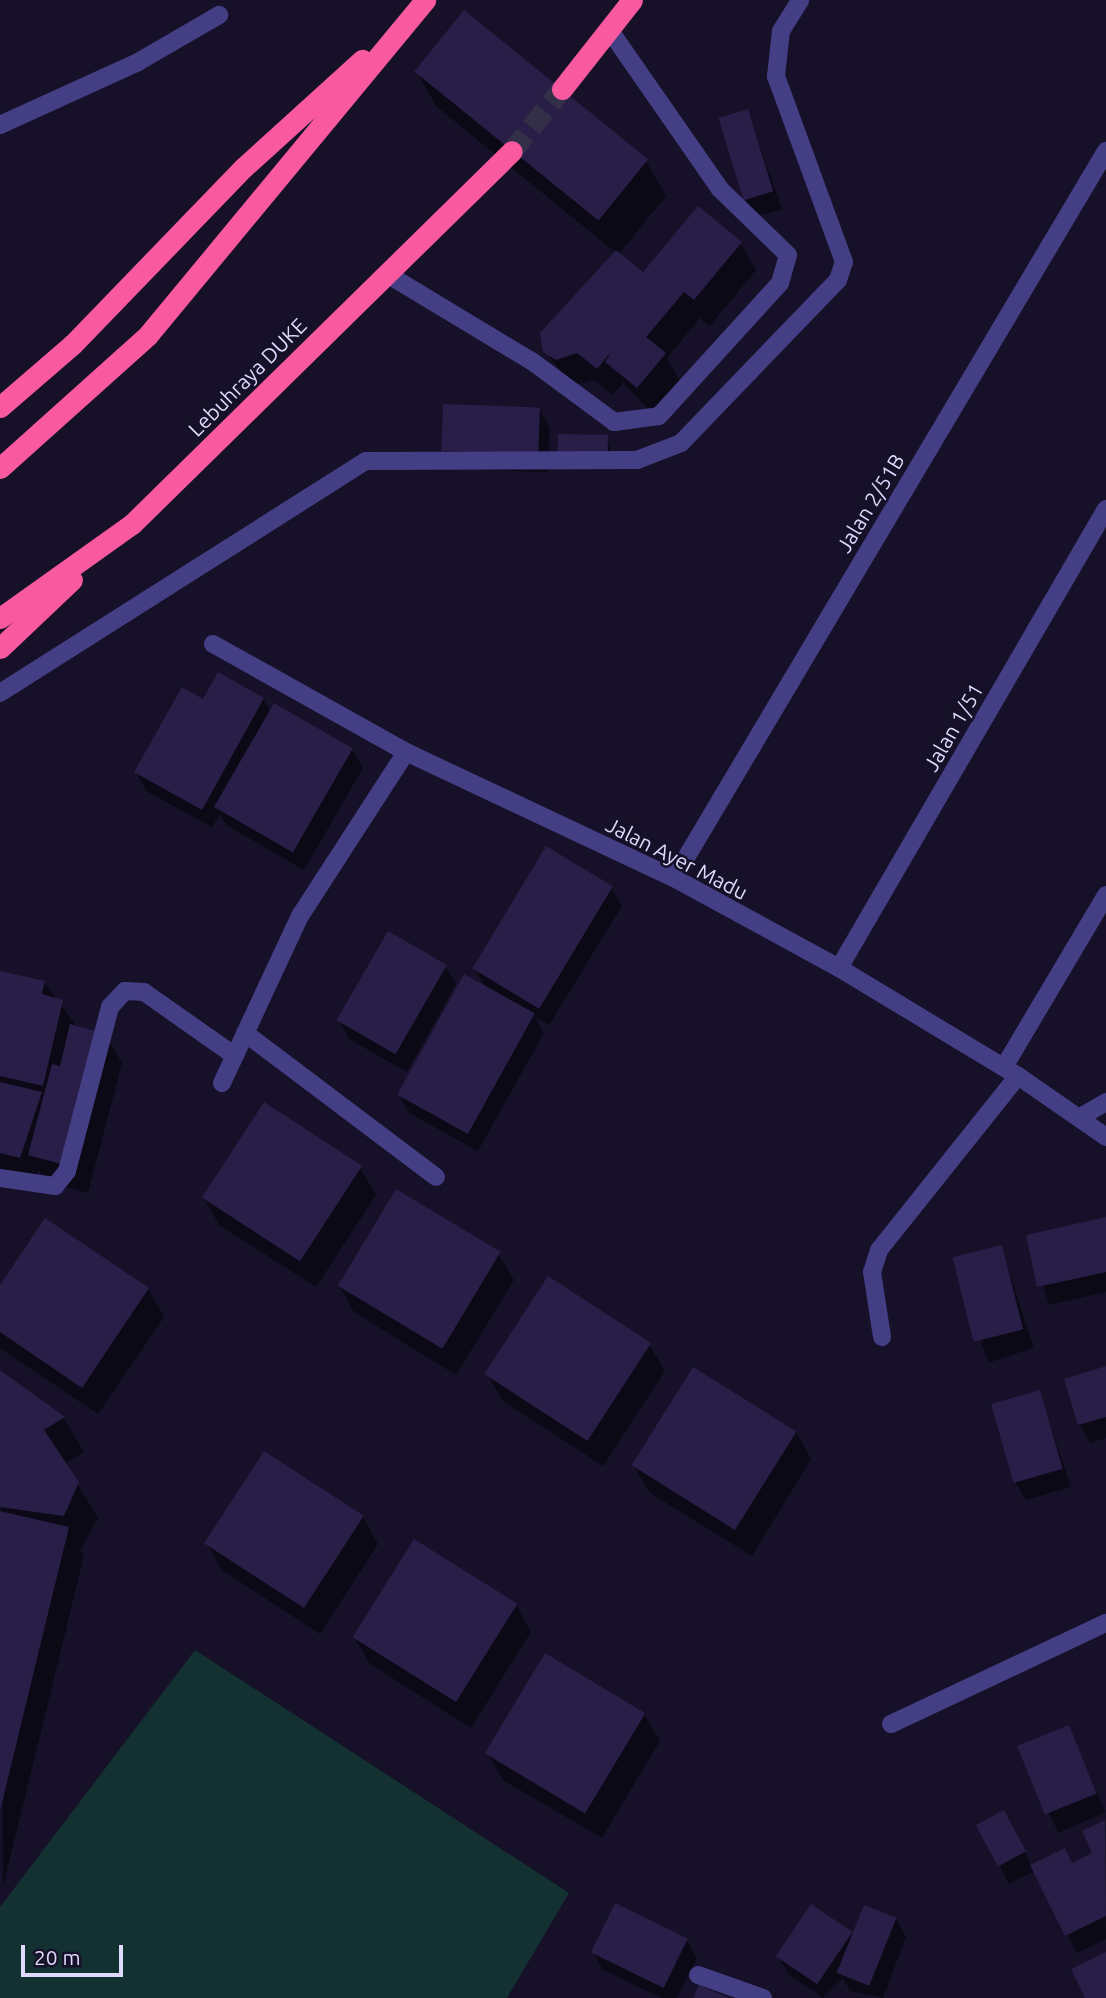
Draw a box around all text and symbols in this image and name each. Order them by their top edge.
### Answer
street label: Lebuhraya DUKE [183,313,311,441]
street label: Jalan 2/51B [831,449,909,557]
street label: Jalan 1/51 [918,678,988,776]
street label: Jalan Ayer Madu [602,811,752,905]
scale bar [24,1932,126,1976]
text: 20 m [34,1945,81,1969]

